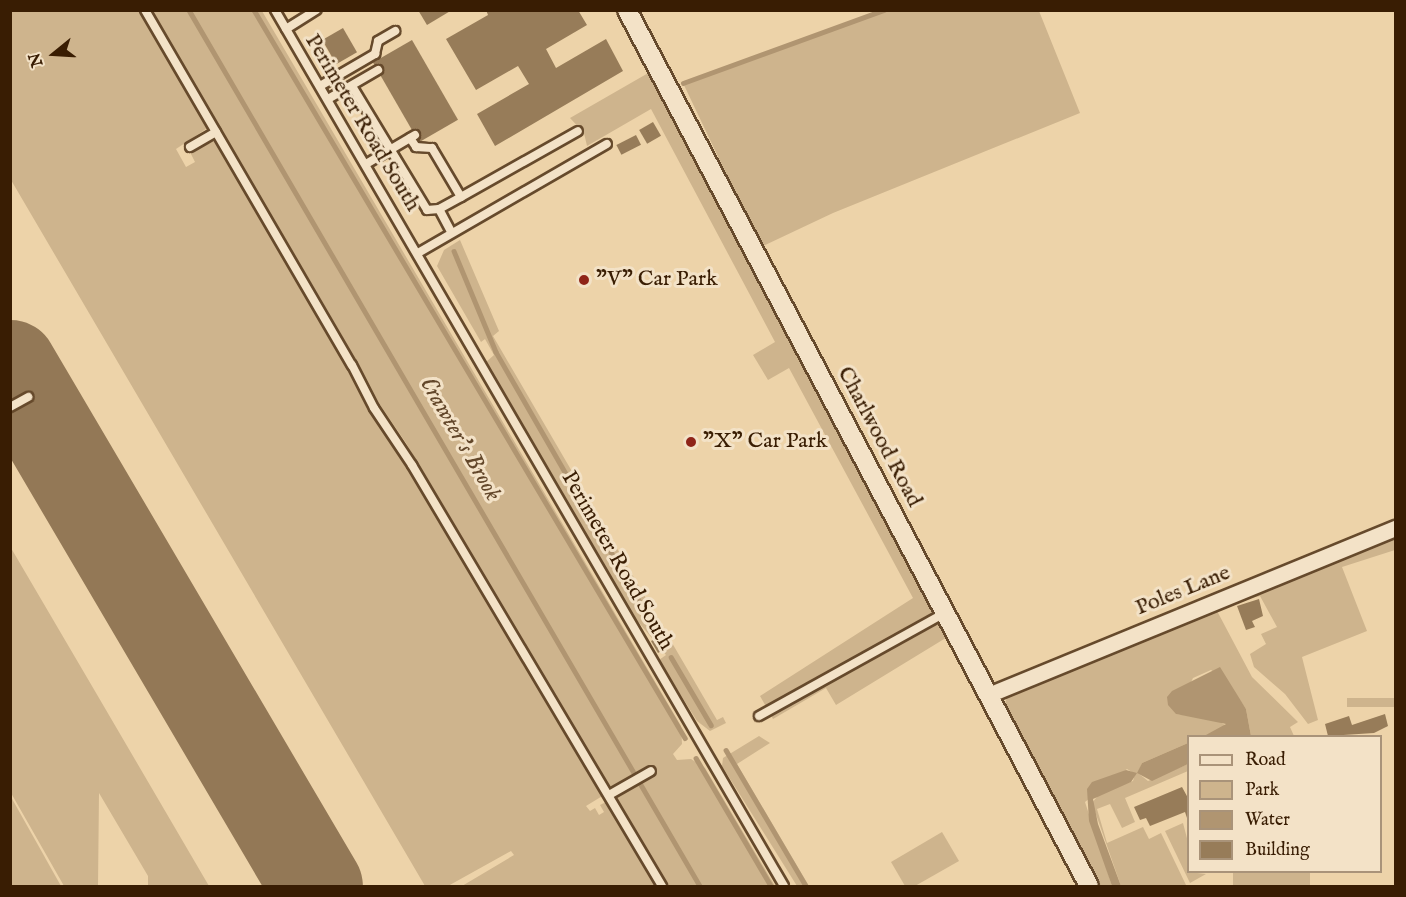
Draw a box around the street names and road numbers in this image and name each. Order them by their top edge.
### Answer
street label: Perimeter Road South [299,30,425,216]
street label: Charlwood Road [831,362,927,512]
street label: Perimeter Road South [555,467,679,655]
street label: Poles Lane [1132,560,1234,622]

